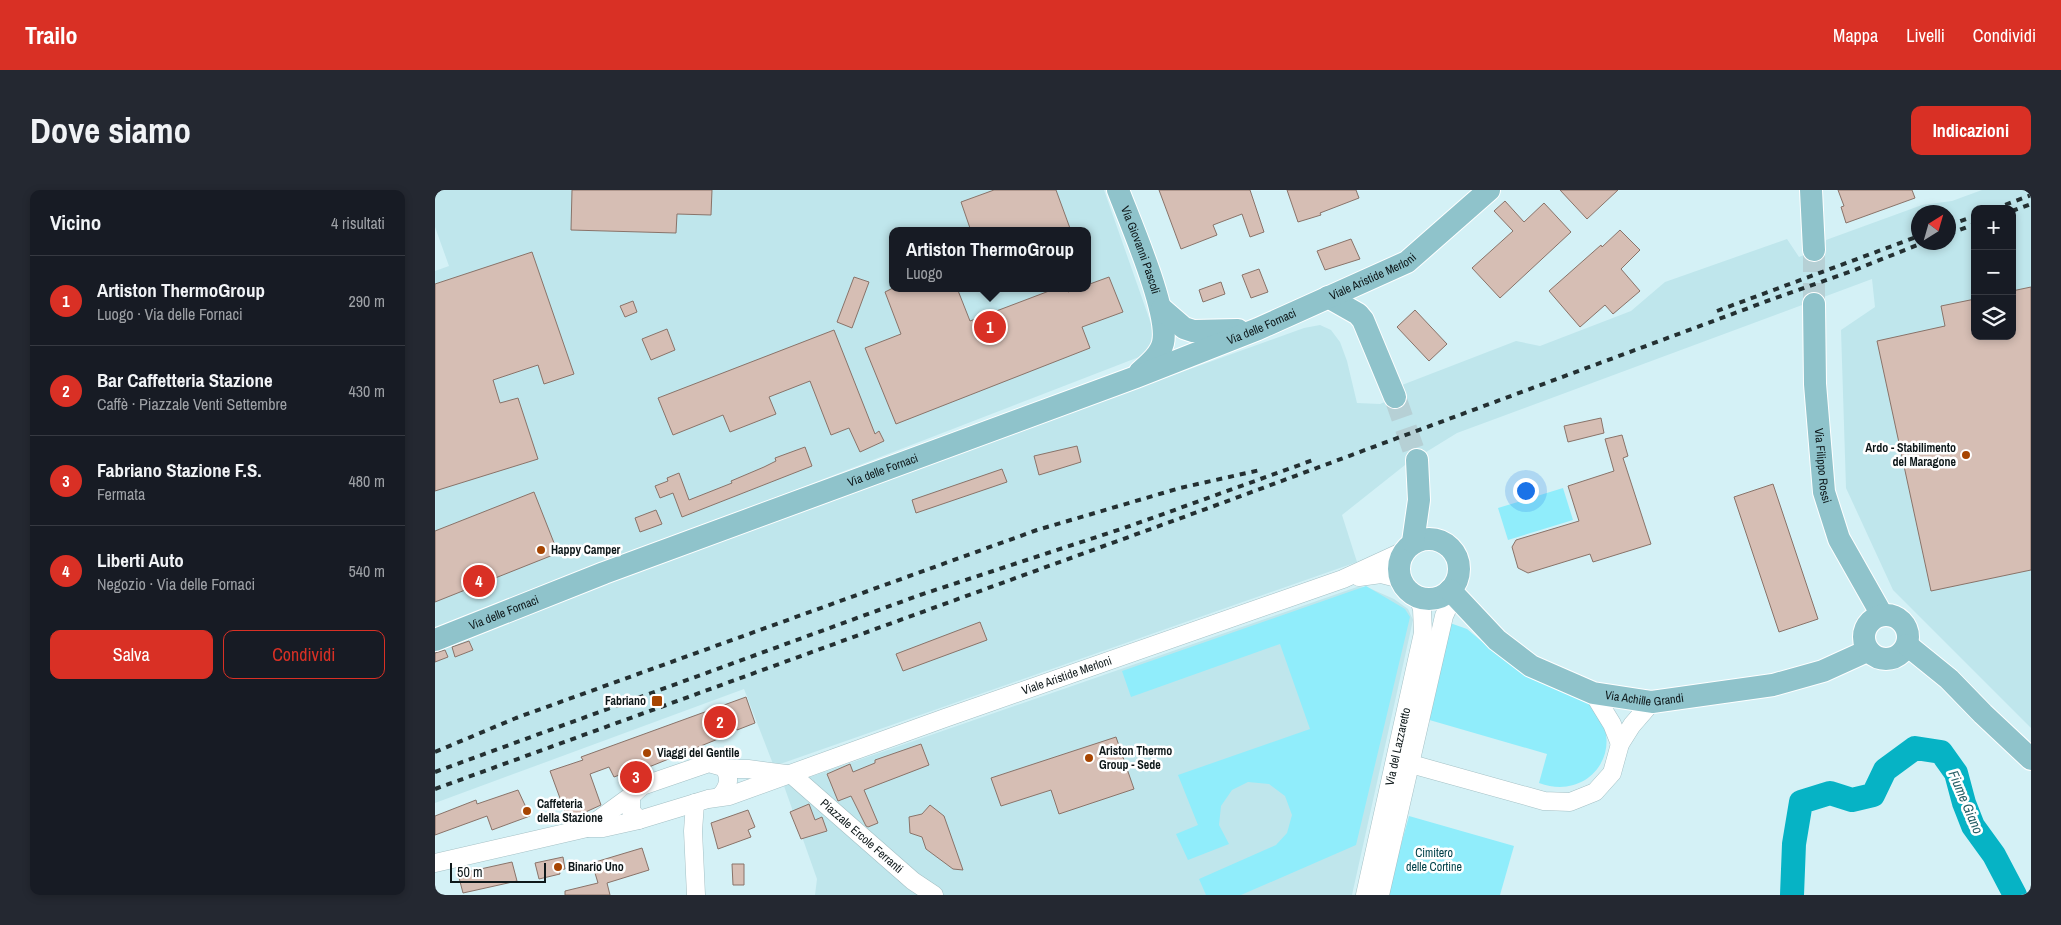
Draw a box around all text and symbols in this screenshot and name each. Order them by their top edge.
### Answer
text: Trailo [25,19,78,51]
text: Mappa [1833,23,1878,48]
text: Livelli [1906,23,1945,48]
text: Condividi [1973,23,2036,48]
button: Indicazioni [1911,106,2031,155]
text: Dove siamo [30,107,191,154]
street label: Via Giovanni Pascoli [1117,203,1164,296]
north arrow [1911,205,1956,250]
map controls [1971,205,2016,340]
button: + [1971,205,2016,250]
text: Vicino [50,208,101,237]
text: 4 risultati [331,212,385,234]
popup [889,227,1091,292]
text: Artiston ThermoGroup [906,236,1074,262]
street label: Viale Aristide Merloni [1327,249,1420,304]
button: − [1971,250,2016,295]
text: Luogo [906,262,943,284]
text: Artiston ThermoGroup [97,277,265,303]
text: 1 [62,290,70,312]
text: 290 m [349,290,385,312]
button: layers [1971,295,2016,340]
text: Luogo · Via delle Fornaci [97,303,243,325]
street label: Via delle Fornaci [1225,305,1299,348]
pin: 1 [974,308,1006,346]
text: Bar Caffetteria Stazione [97,367,273,393]
text: 2 [62,380,70,402]
text: 430 m [349,380,385,402]
text: Caffè · Piazzale Venti Settembre [97,393,287,415]
street label: Via Filippo Rossi [1811,427,1835,505]
place label: Ardo - Stabilimento del Maragone [1865,440,1957,470]
marker: Ardo - Stabilimento del Maragone [1960,449,1972,461]
street label: Via delle Fornaci [845,450,920,491]
text: Fabriano Stazione F.S. [97,457,262,483]
text: 3 [62,470,70,492]
text: 480 m [349,470,385,492]
your location [1513,478,1539,504]
text: Fermata [97,483,145,505]
place label: Happy Camper [551,542,621,558]
marker: Happy Camper [535,544,547,556]
text: Liberti Auto [97,547,184,573]
text: 4 [62,560,70,582]
text: 540 m [349,560,385,582]
pin: 4 [463,562,495,600]
text: Negozio · Via delle Fornaci [97,573,255,595]
street label: Via delle Fornaci [466,592,541,634]
button: Salva [50,630,213,679]
button: Condividi [223,630,385,679]
street label: Viale Aristide Merloni [1020,652,1114,699]
street label: Via Achille Grandi [1604,687,1685,710]
place label: Fabriano [605,693,646,709]
marker: Fabriano [650,694,664,708]
pin: 2 [704,703,736,741]
street label: Via del Lazzaretto [1381,706,1414,787]
place label: Ariston Thermo Group - Sede [1099,743,1172,773]
place label: Viaggi del Gentile [657,745,740,761]
marker: Viaggi del Gentile [641,747,653,759]
marker: Ariston Thermo Group - Sede [1083,752,1095,764]
pin: 3 [620,758,652,796]
water label: Fiume Giano [1945,768,1987,836]
street label: Piazzale Ercole Ferranti [817,795,907,877]
place label: Caffeteria della Stazione [537,796,603,826]
marker: Caffeteria della Stazione [521,805,533,817]
park label: Cimitero delle Cortine [1406,845,1462,875]
place label: Binario Uno [568,859,624,875]
scale bar [450,860,546,883]
marker: Binario Uno [552,861,564,873]
text: 50 m [457,863,483,881]

